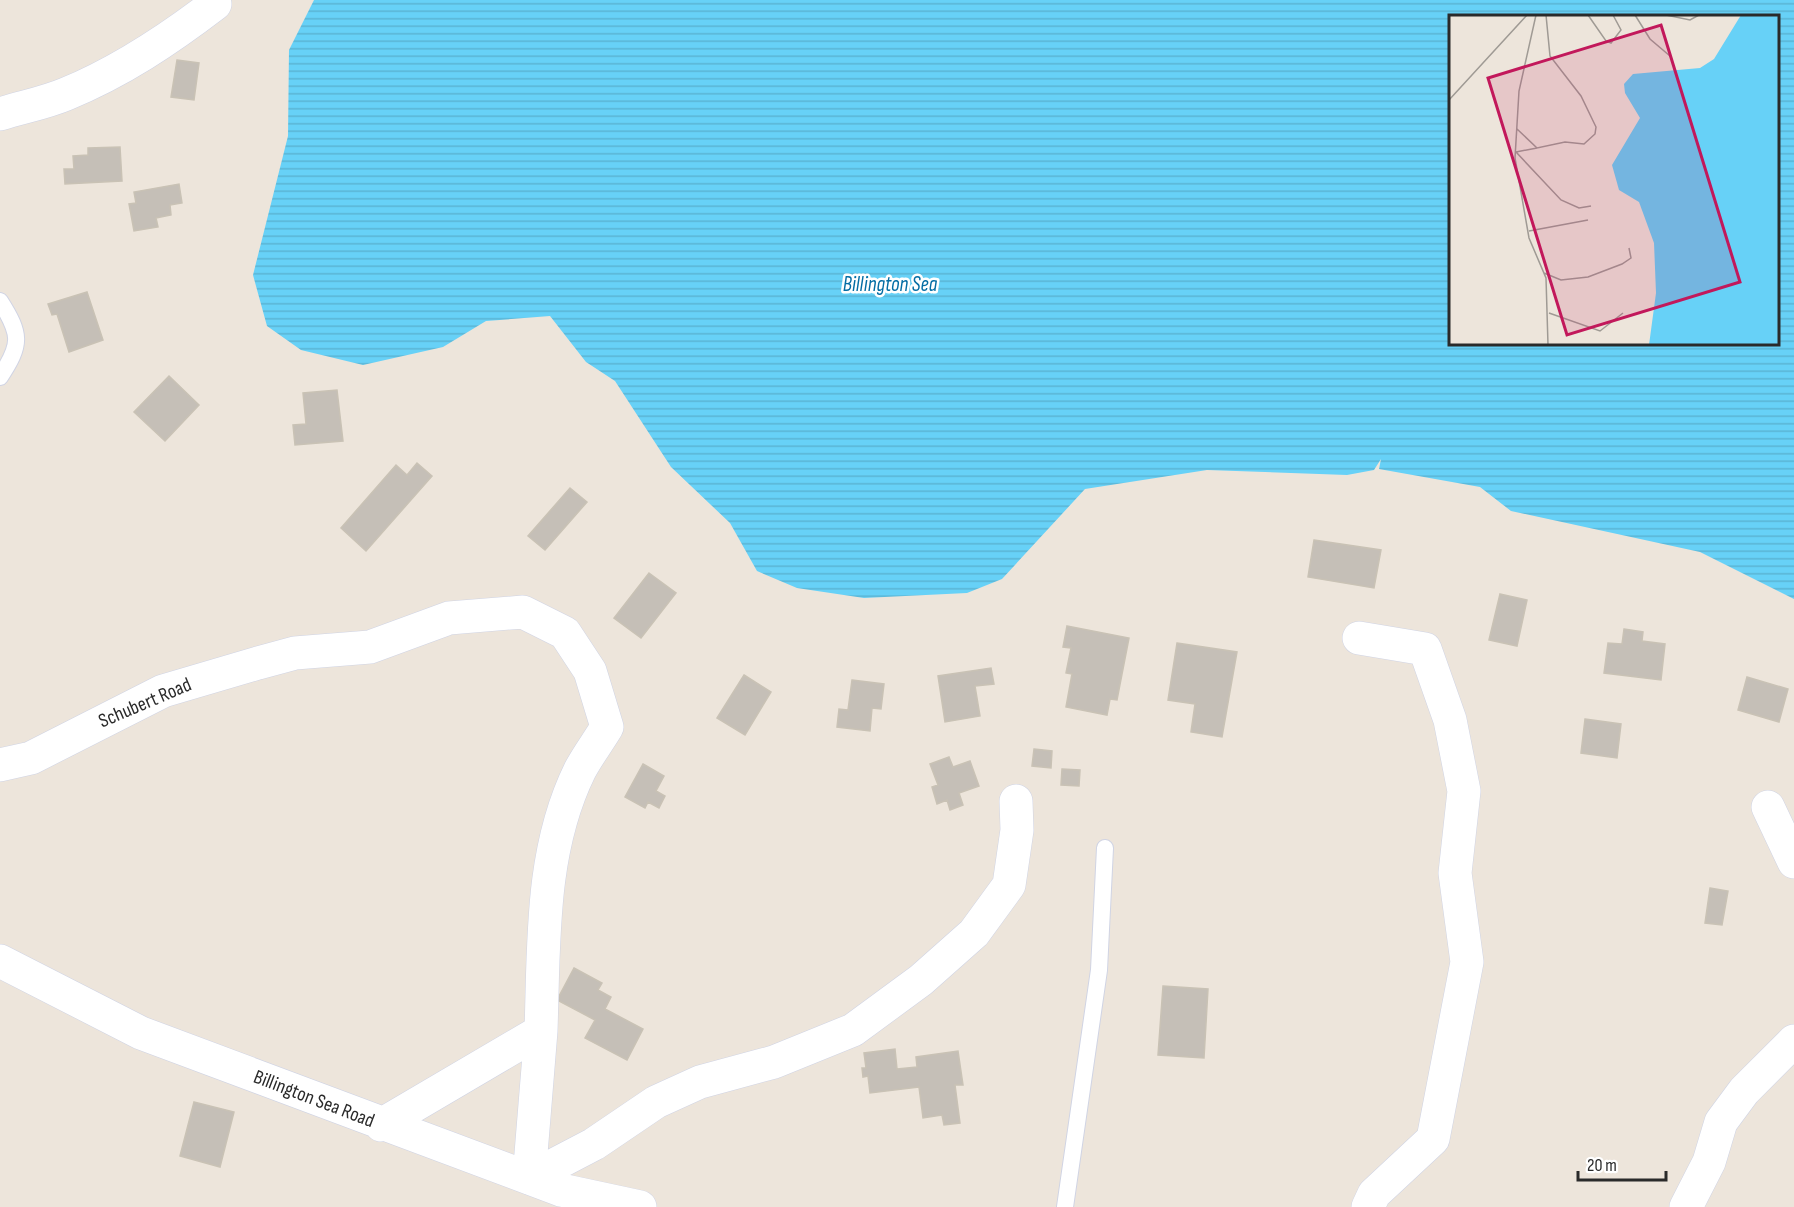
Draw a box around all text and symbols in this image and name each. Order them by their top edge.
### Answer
inset map [1449,15,1779,345]
water label: Billington Sea [843,272,938,297]
street label: Schubert Road [95,673,195,733]
street label: Billington Sea Road [250,1065,378,1133]
scale bar [1578,1144,1666,1182]
text: 20 m [1587,1155,1617,1176]

